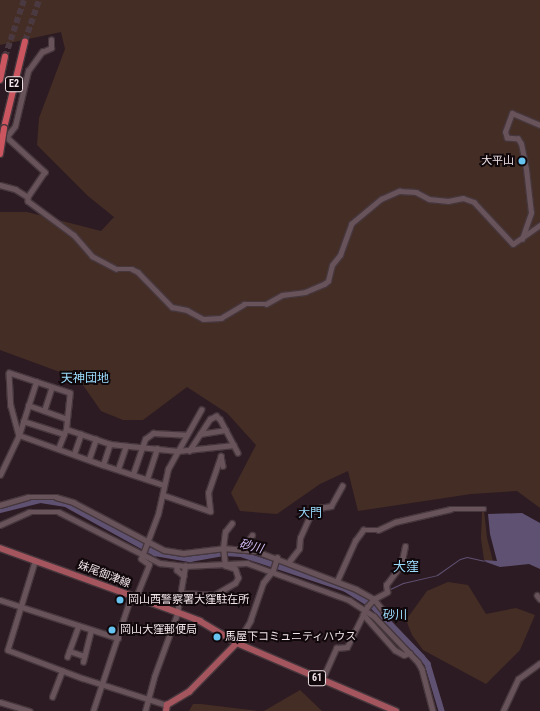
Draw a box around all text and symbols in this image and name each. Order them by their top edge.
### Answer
road number: E2 [5,76,23,92]
place label: 大平山 [481,154,514,168]
marker: 大平山 [517,156,527,166]
district label: 天神団地 [61,372,109,386]
district label: 大門 [298,507,322,521]
water label: 砂川 [238,537,264,557]
street label: 妹尾御津線 [76,559,132,591]
district label: 大窪 [393,559,419,575]
place label: 岡山西警察署大窪駐在所 [128,593,249,607]
marker: 岡山西警察署大窪駐在所 [115,595,125,605]
district label: 砂川 [383,609,407,623]
place label: 岡山大窪郵便局 [120,623,197,637]
marker: 岡山大窪郵便局 [107,625,117,635]
place label: 馬屋下コミュニティハウス [225,630,357,644]
marker: 馬屋下コミュニティハウス [212,632,222,642]
road number: 61 [307,670,327,686]

